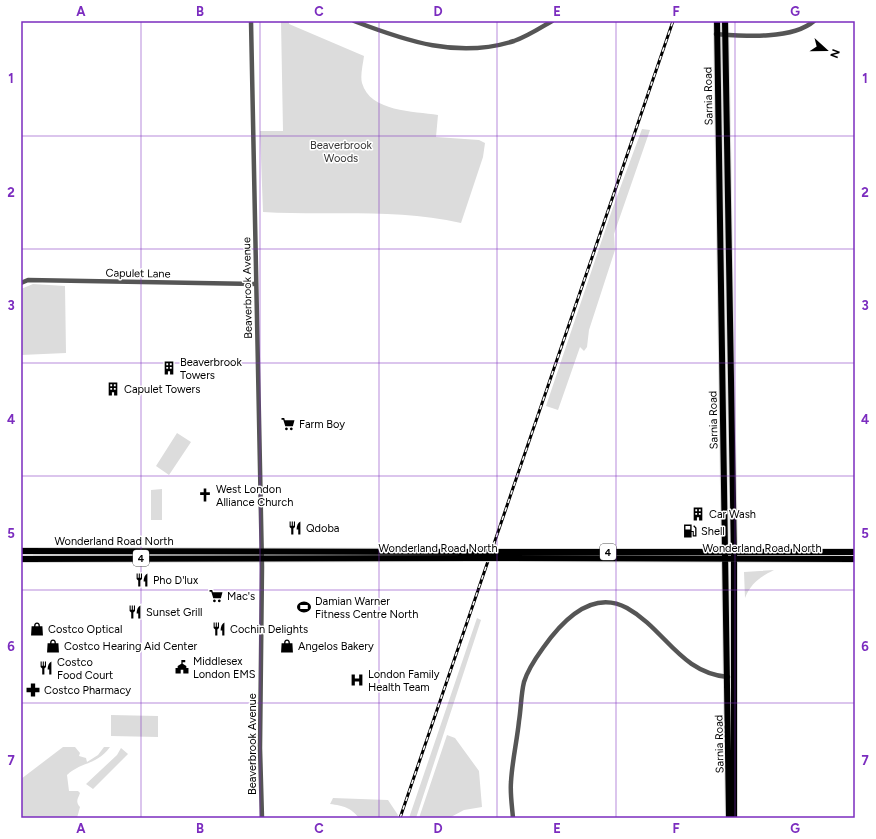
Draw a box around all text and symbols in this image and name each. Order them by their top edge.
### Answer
text: A [76,4,86,19]
text: B [196,4,204,19]
text: C [314,4,324,19]
text: D [433,4,443,19]
text: E [553,4,561,19]
text: F [672,4,680,19]
text: G [790,4,800,19]
north arrow [806,30,846,70]
text: N [827,47,842,60]
street label: Sarnia Road [701,67,716,125]
text: 1 [8,71,14,86]
text: 1 [862,71,868,86]
park label: Beaverbrook Woods [310,139,373,165]
text: 2 [7,185,15,200]
text: 2 [861,185,869,200]
street label: Beaverbrook Avenue [240,237,255,339]
street label: Capulet Lane [105,266,171,281]
text: 3 [7,298,15,313]
text: 3 [861,298,869,313]
place label: Beaverbrook Towers [180,356,242,382]
building icon: Beaverbrook Towers [161,360,177,376]
building icon: Capulet Towers [105,381,121,397]
place label: Capulet Towers [124,383,200,396]
street label: Sarnia Road [706,391,721,449]
text: 4 [7,412,15,427]
text: 4 [861,412,869,427]
supermarket icon: Farm Boy [280,416,296,432]
place label: Farm Boy [299,418,345,431]
place label: West London Alliance Church [216,483,293,509]
church icon: West London Alliance Church [197,487,213,503]
building icon: Car Wash [690,506,706,522]
place label: Car Wash [709,508,756,521]
restaurant icon: Qdoba [287,520,303,536]
place label: Qdoba [306,522,339,535]
fuel station icon: Shell [682,523,698,539]
place label: Shell [701,525,725,538]
text: 5 [7,526,15,541]
text: 5 [861,526,869,541]
street label: Wonderland Road North [54,535,174,548]
street label: Wonderland Road North [378,542,498,555]
street label: Wonderland Road North [702,542,822,555]
road number: 4 [600,544,616,560]
road number: 4 [133,550,149,566]
restaurant icon: Pho D'lux [134,572,150,588]
place label: Pho D'lux [153,574,199,587]
supermarket icon: Mac's [208,588,224,604]
place label: Mac's [227,590,255,603]
place label: Damian Warner Fitness Centre North [315,595,418,621]
sports icon: Damian Warner Fitness Centre North [296,599,312,615]
restaurant icon: Sunset Grill [127,604,143,620]
place label: Sunset Grill [146,606,203,619]
shop icon: Costco Optical [29,621,45,637]
restaurant icon: Cochin Delights [211,621,227,637]
place label: Costco Optical [48,623,122,636]
place label: Cochin Delights [230,623,308,636]
shop icon: Costco Hearing Aid Center [45,638,61,654]
shop icon: Angelos Bakery [279,638,295,654]
text: 6 [7,639,15,654]
text: 6 [861,639,869,654]
place label: Costco Hearing Aid Center [64,640,197,653]
place label: Angelos Bakery [298,640,374,653]
place label: Middlesex London EMS [193,655,256,681]
place label: Costco Food Court [57,656,113,682]
public building icon: Middlesex London EMS [174,659,190,675]
restaurant icon: Costco Food Court [38,660,54,676]
place label: London Family Health Team [368,668,440,694]
hospital icon: London Family Health Team [349,672,365,688]
pharmacy icon: Costco Pharmacy [25,682,41,698]
place label: Costco Pharmacy [44,684,131,697]
street label: Beaverbrook Avenue [246,693,259,795]
street label: Sarnia Road [712,715,727,773]
text: 7 [7,753,15,768]
text: 7 [861,753,869,768]
text: A [76,821,86,836]
text: B [196,821,204,836]
text: C [314,821,324,836]
text: D [433,821,443,836]
text: E [553,821,561,836]
text: F [672,821,680,836]
text: G [790,821,800,836]

